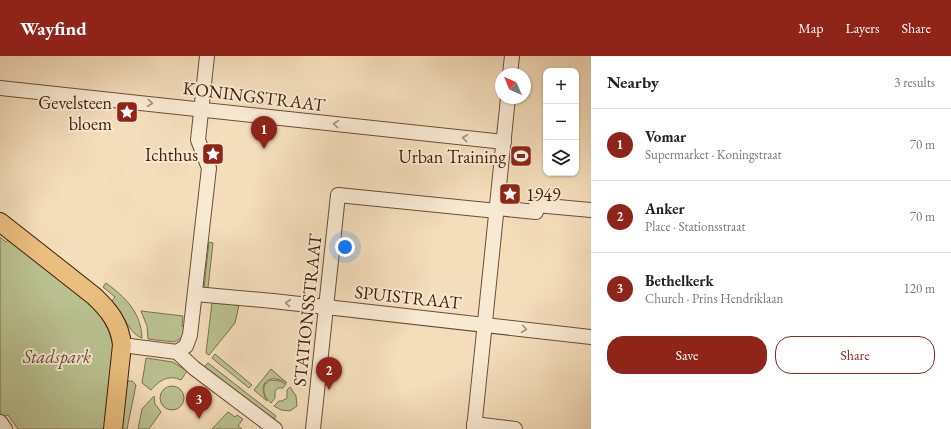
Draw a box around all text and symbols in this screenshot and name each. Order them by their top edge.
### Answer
text: Wayfind [20,16,87,41]
text: Map [798,19,823,37]
text: Layers [845,19,880,37]
text: Share [902,19,931,37]
north arrow [495,68,531,104]
map controls [543,68,579,176]
button: + [543,68,579,104]
text: Nearby [607,71,659,93]
text: 3 results [894,74,935,91]
street label: KONINGSTRAAT [182,76,327,116]
place label: Gevelsteen bloem [38,91,112,135]
place icon: Gevelsteen bloem [114,99,140,125]
one-way arrow [147,99,153,108]
button: − [543,104,579,140]
pin: 1 [251,116,277,149]
one-way arrow [333,120,339,129]
text: Vomar [645,127,686,146]
one-way arrow [462,134,468,143]
text: 1 [617,136,623,153]
text: 70 m [910,136,935,153]
button: layers [543,140,579,176]
place icon: Ichthus [200,141,226,167]
place label: Ichthus [145,143,198,166]
sports icon: Urban Training [508,143,534,169]
place label: Urban Training [398,145,506,168]
text: Supermarket · Koningstraat [645,146,782,163]
place icon: 1949 [497,181,523,207]
place label: 1949 [526,183,561,206]
text: Anker [645,199,685,218]
text: 2 [617,208,623,225]
text: 70 m [910,208,935,225]
text: Place · Stationsstraat [645,218,746,235]
street label: STATIONSSTRAAT [288,232,327,388]
your location [335,237,355,257]
text: Bethelkerk [645,271,714,290]
street label: SPUISTRAAT [354,280,463,314]
text: 3 [617,280,623,297]
text: 120 m [904,280,935,297]
text: Church · Prins Hendriklaan [645,290,783,307]
one-way arrow [285,298,291,307]
one-way arrow [521,324,527,333]
button: Save [607,336,767,374]
button: Share [775,336,935,374]
park label: Stadspark [22,345,91,369]
pin: 2 [316,357,342,390]
pin: 3 [186,386,212,419]

